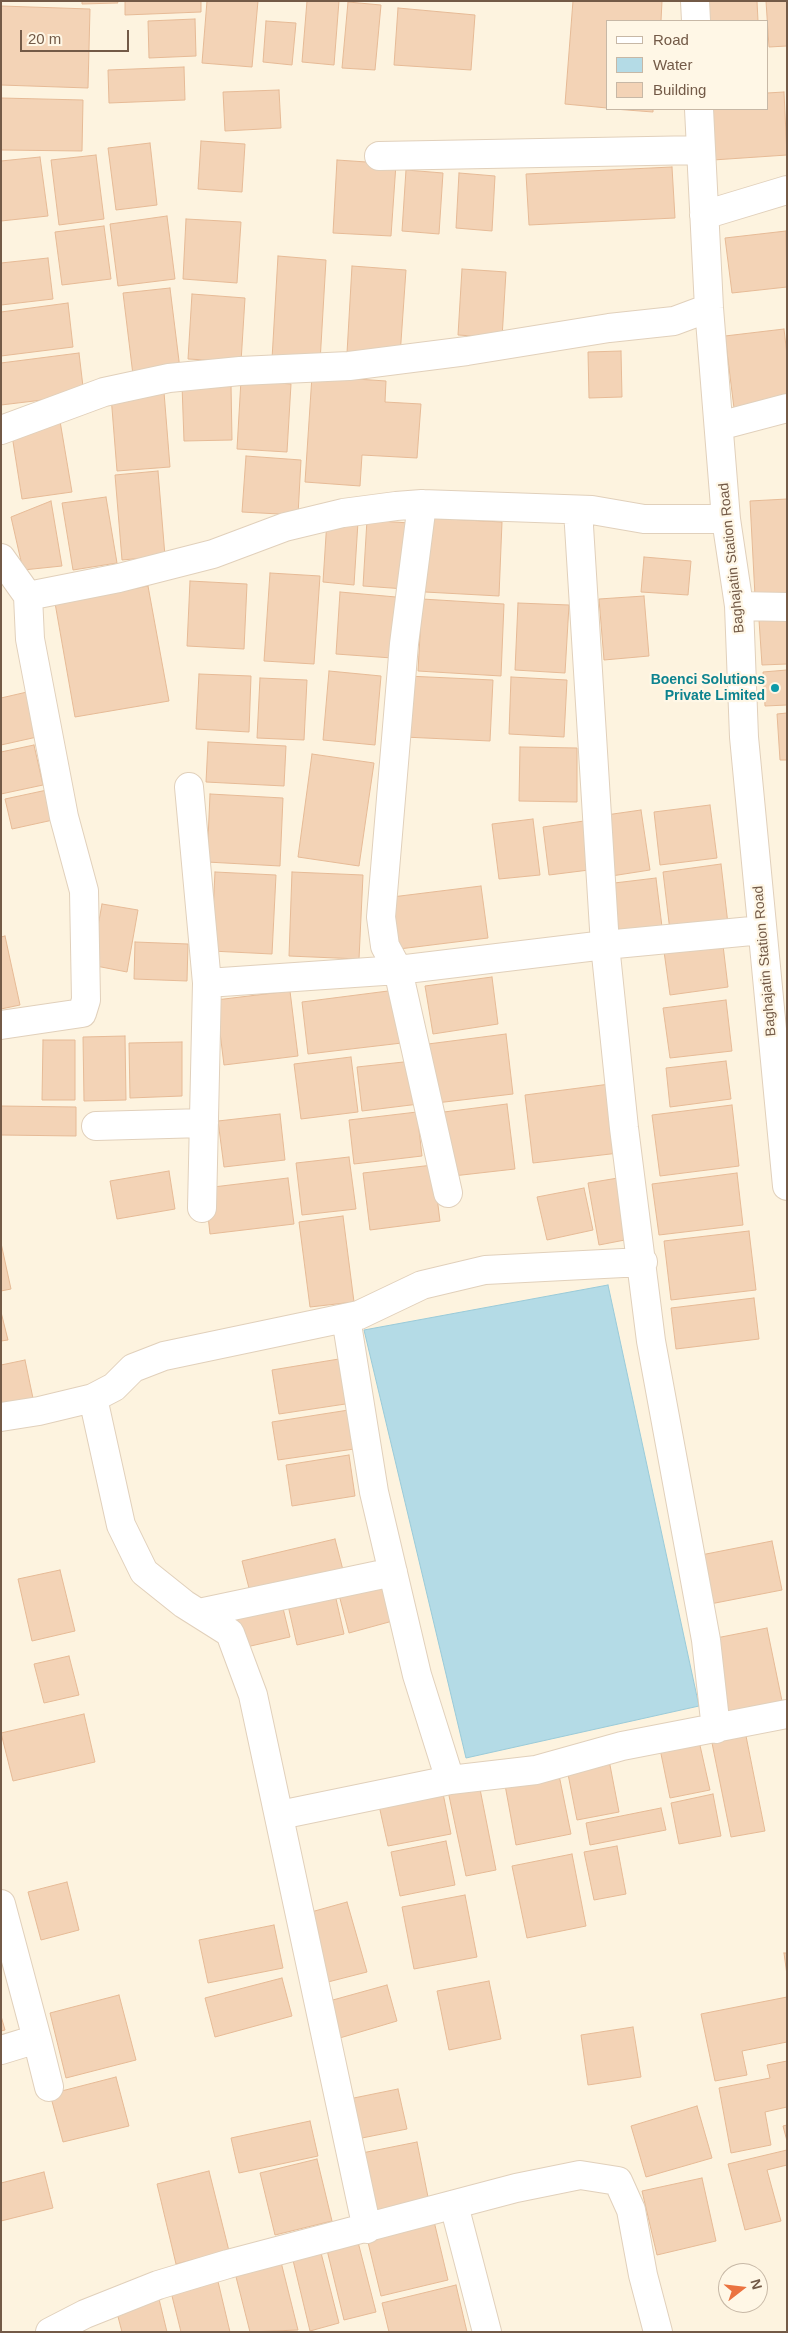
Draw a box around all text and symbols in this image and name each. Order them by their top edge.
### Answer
scale bar [22,20,131,52]
legend [606,20,768,110]
text: 20 m [28,30,61,47]
text: Road [653,31,689,48]
text: Water [653,56,692,73]
text: Building [653,81,706,98]
street label: Baghajatin Station Road [716,482,748,634]
place label: Boenci Solutions Private Limited [651,672,765,704]
marker: Boenci Solutions Private Limited [769,682,781,694]
street label: Baghajatin Station Road [750,885,780,1037]
north arrow [718,2263,768,2313]
text: N [747,2277,766,2291]

